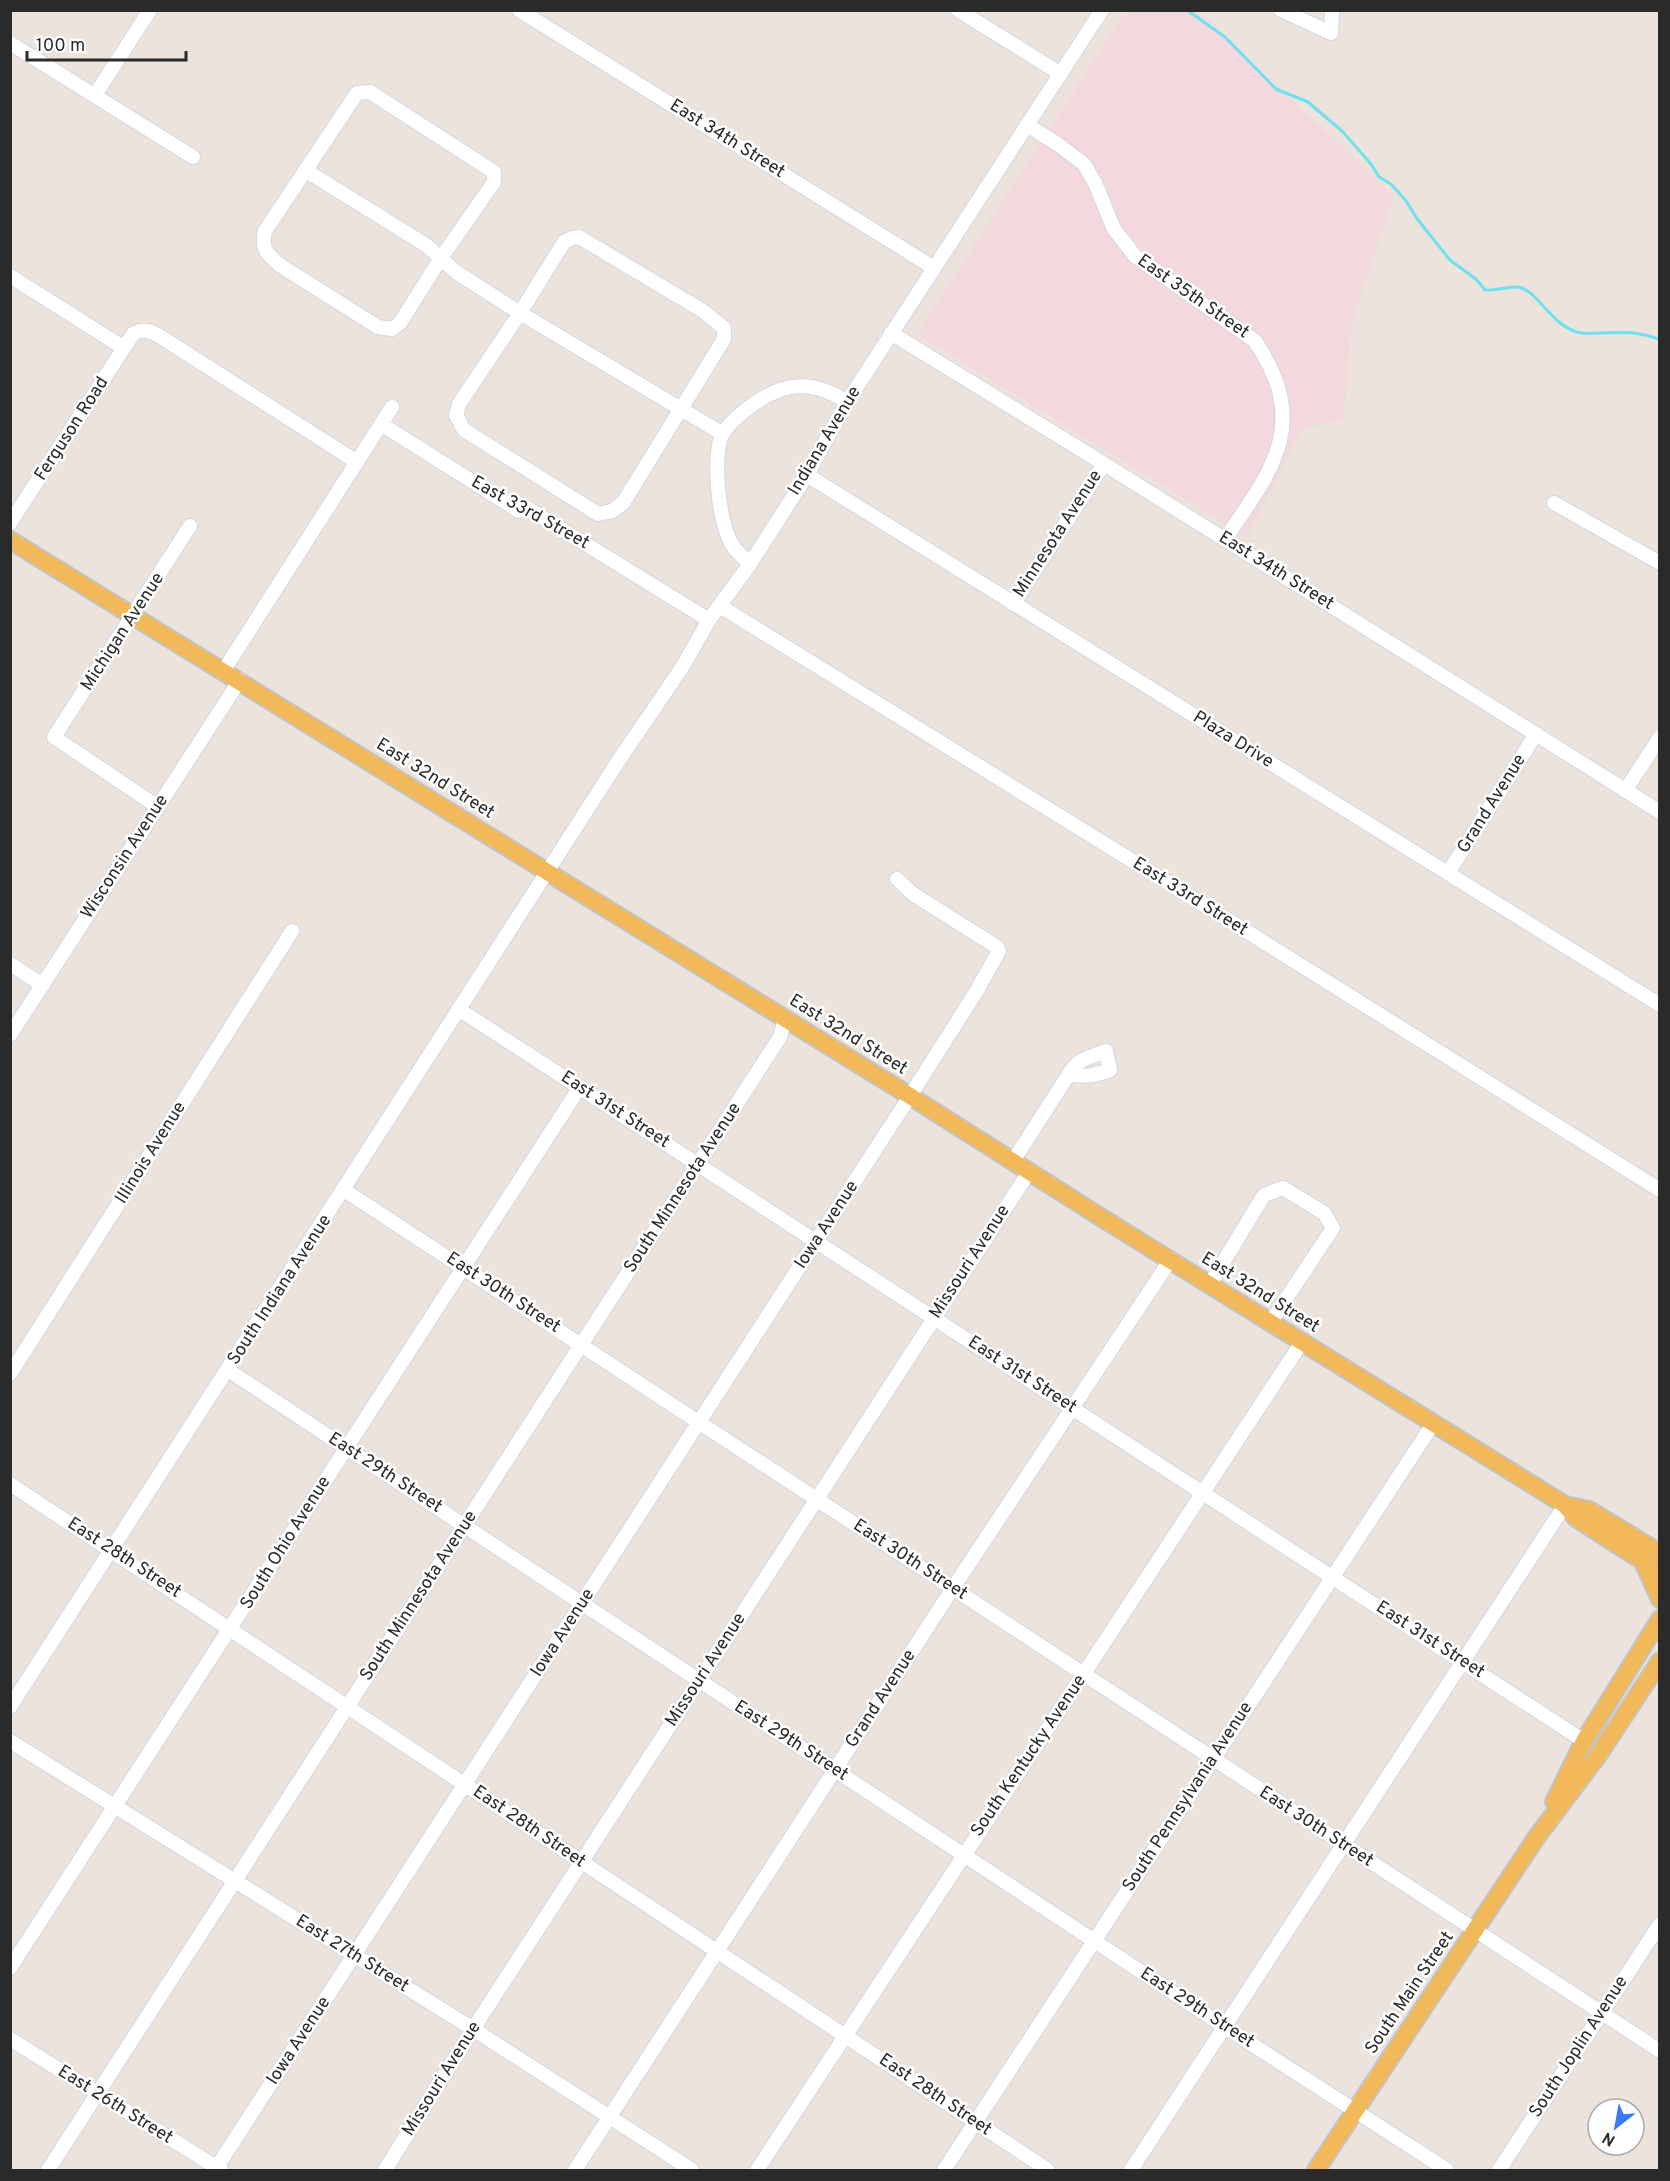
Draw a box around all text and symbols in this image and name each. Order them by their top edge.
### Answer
scale bar [27,24,186,62]
text: 100 m [36,35,85,58]
street label: East 34th Street [665,94,789,184]
street label: East 35th Street [1132,250,1254,344]
street label: Ferguson Road [30,373,114,485]
street label: Indiana Avenue [783,382,867,500]
street label: Minnesota Avenue [1008,466,1108,602]
street label: East 33rd Street [467,471,593,555]
street label: East 34th Street [1214,526,1338,616]
street label: Michigan Avenue [76,568,170,696]
street label: Plaza Drive [1188,706,1278,774]
street label: East 32nd Street [372,733,498,825]
street label: Grand Avenue [1452,750,1532,858]
street label: Wisconsin Avenue [76,790,174,924]
street label: East 33rd Street [1128,852,1252,942]
street label: East 32nd Street [785,989,911,1081]
street label: East 31st Street [556,1066,674,1154]
street label: Illinois Avenue [110,1098,192,1208]
street label: South Minnesota Avenue [619,1098,747,1278]
street label: Iowa Avenue [790,1176,864,1274]
street label: Missouri Avenue [925,1201,1015,1323]
street label: South Indiana Avenue [223,1210,337,1370]
street label: East 30th Street [441,1247,565,1339]
street label: East 32nd Street [1197,1247,1323,1339]
street label: East 31st Street [963,1331,1081,1419]
street label: East 29th Street [324,1428,446,1518]
street label: South Ohio Avenue [236,1472,336,1614]
street label: South Minnesota Avenue [355,1506,483,1686]
street label: East 28th Street [63,1513,185,1603]
street label: East 30th Street [848,1514,972,1606]
street label: Iowa Avenue [526,1584,600,1682]
street label: East 31st Street [1371,1596,1489,1684]
street label: Missouri Avenue [661,1609,751,1731]
street label: Grand Avenue [841,1645,921,1753]
street label: South Kentucky Avenue [966,1671,1092,1841]
street label: East 29th Street [730,1696,852,1786]
street label: South Pennsylvania Avenue [1118,1698,1258,1896]
street label: East 28th Street [468,1781,590,1873]
street label: East 30th Street [1254,1781,1378,1873]
street label: East 27th Street [291,1910,413,1998]
street label: South Main Street [1360,1927,1460,2059]
street label: East 29th Street [1136,1963,1258,2053]
street label: South Joplin Avenue [1525,1972,1633,2122]
street label: Iowa Avenue [262,1992,336,2090]
street label: Missouri Avenue [397,2017,487,2141]
street label: East 28th Street [874,2049,996,2141]
street label: East 26th Street [53,2060,177,2150]
north arrow [1586,2097,1646,2157]
text: N [1599,2127,1619,2150]

